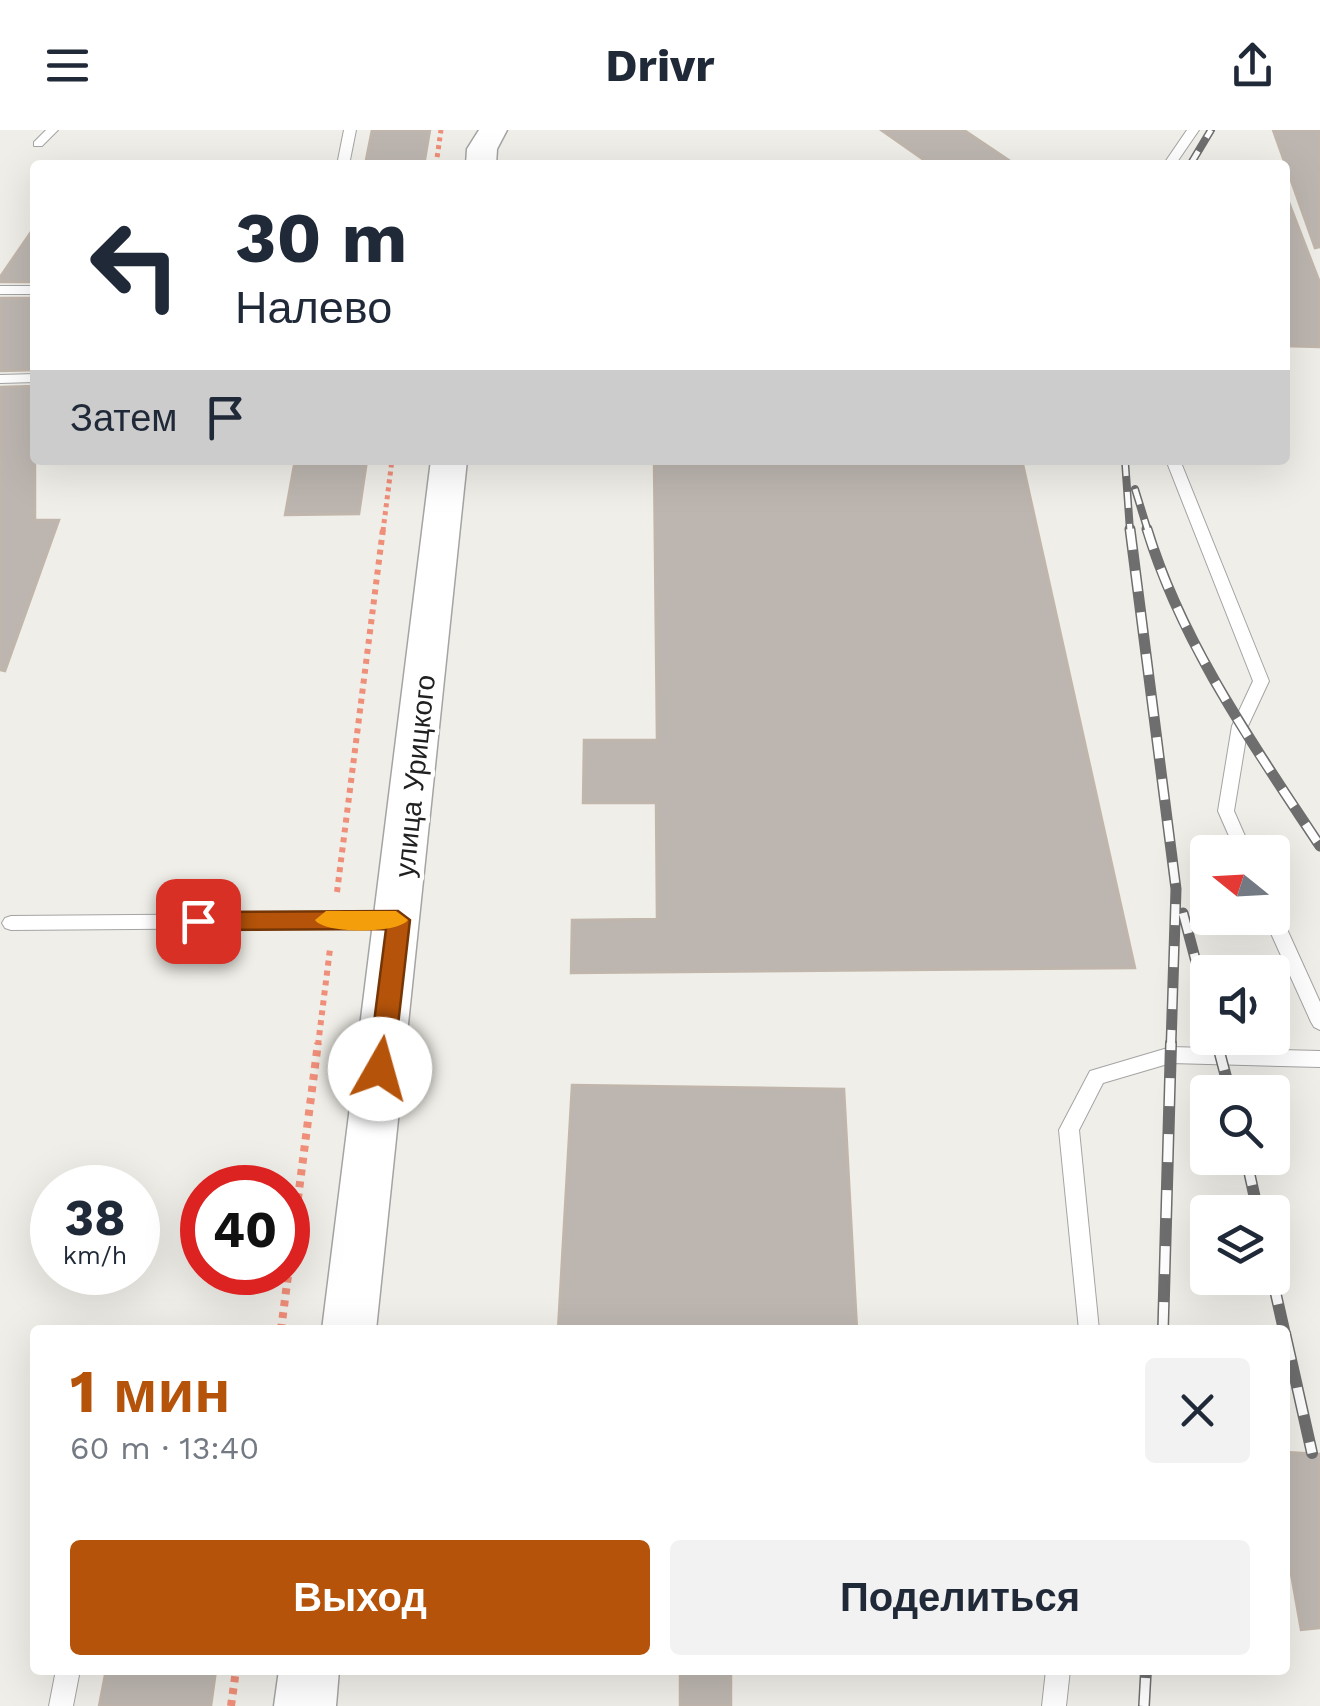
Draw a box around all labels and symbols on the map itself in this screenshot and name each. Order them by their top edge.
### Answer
street label: улица Урицкого [388,673,442,879]
north arrow [1190,835,1290,935]
pin [156,879,241,964]
position arrow [328,1017,432,1121]
speed limit sign: 40 [180,1165,310,1295]

